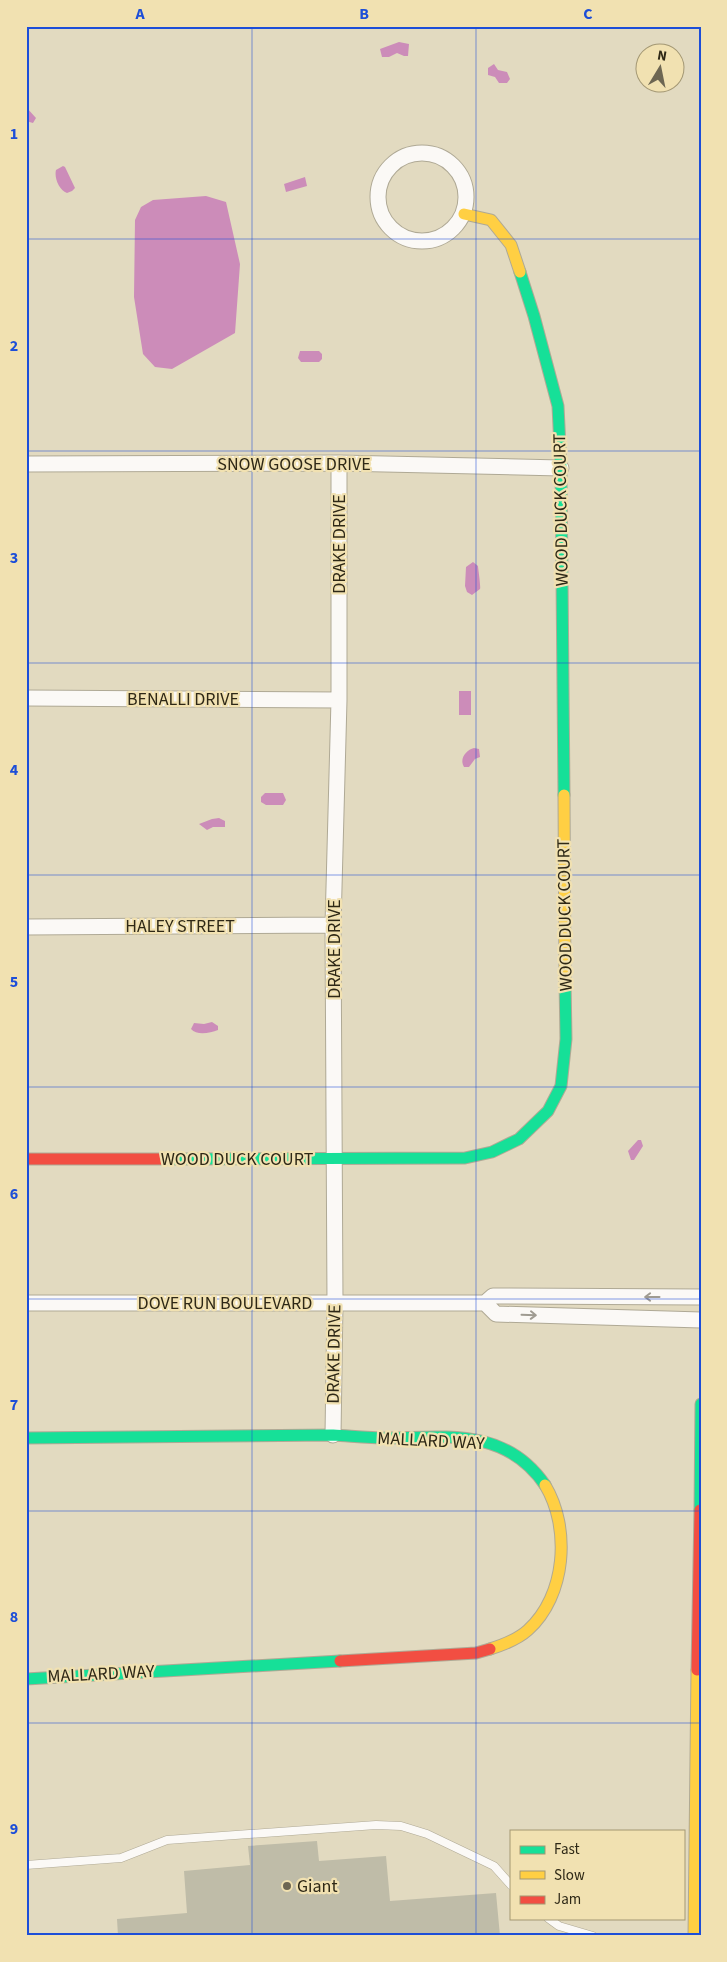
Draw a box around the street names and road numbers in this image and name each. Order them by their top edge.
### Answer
street label: WOOD DUCK COURT [547,433,575,586]
street label: SNOW GOOSE DRIVE [217,452,371,477]
street label: DRAKE DRIVE [327,494,352,594]
street label: BENALLI DRIVE [127,687,239,712]
street label: WOOD DUCK COURT [551,838,579,991]
street label: DRAKE DRIVE [322,899,347,999]
street label: HALEY STREET [125,914,235,939]
street label: WOOD DUCK COURT [161,1147,314,1172]
street label: DOVE RUN BOULEVARD [138,1291,312,1316]
street label: DRAKE DRIVE [321,1304,347,1404]
street label: MALLARD WAY [377,1426,486,1456]
street label: MALLARD WAY [47,1659,156,1689]

